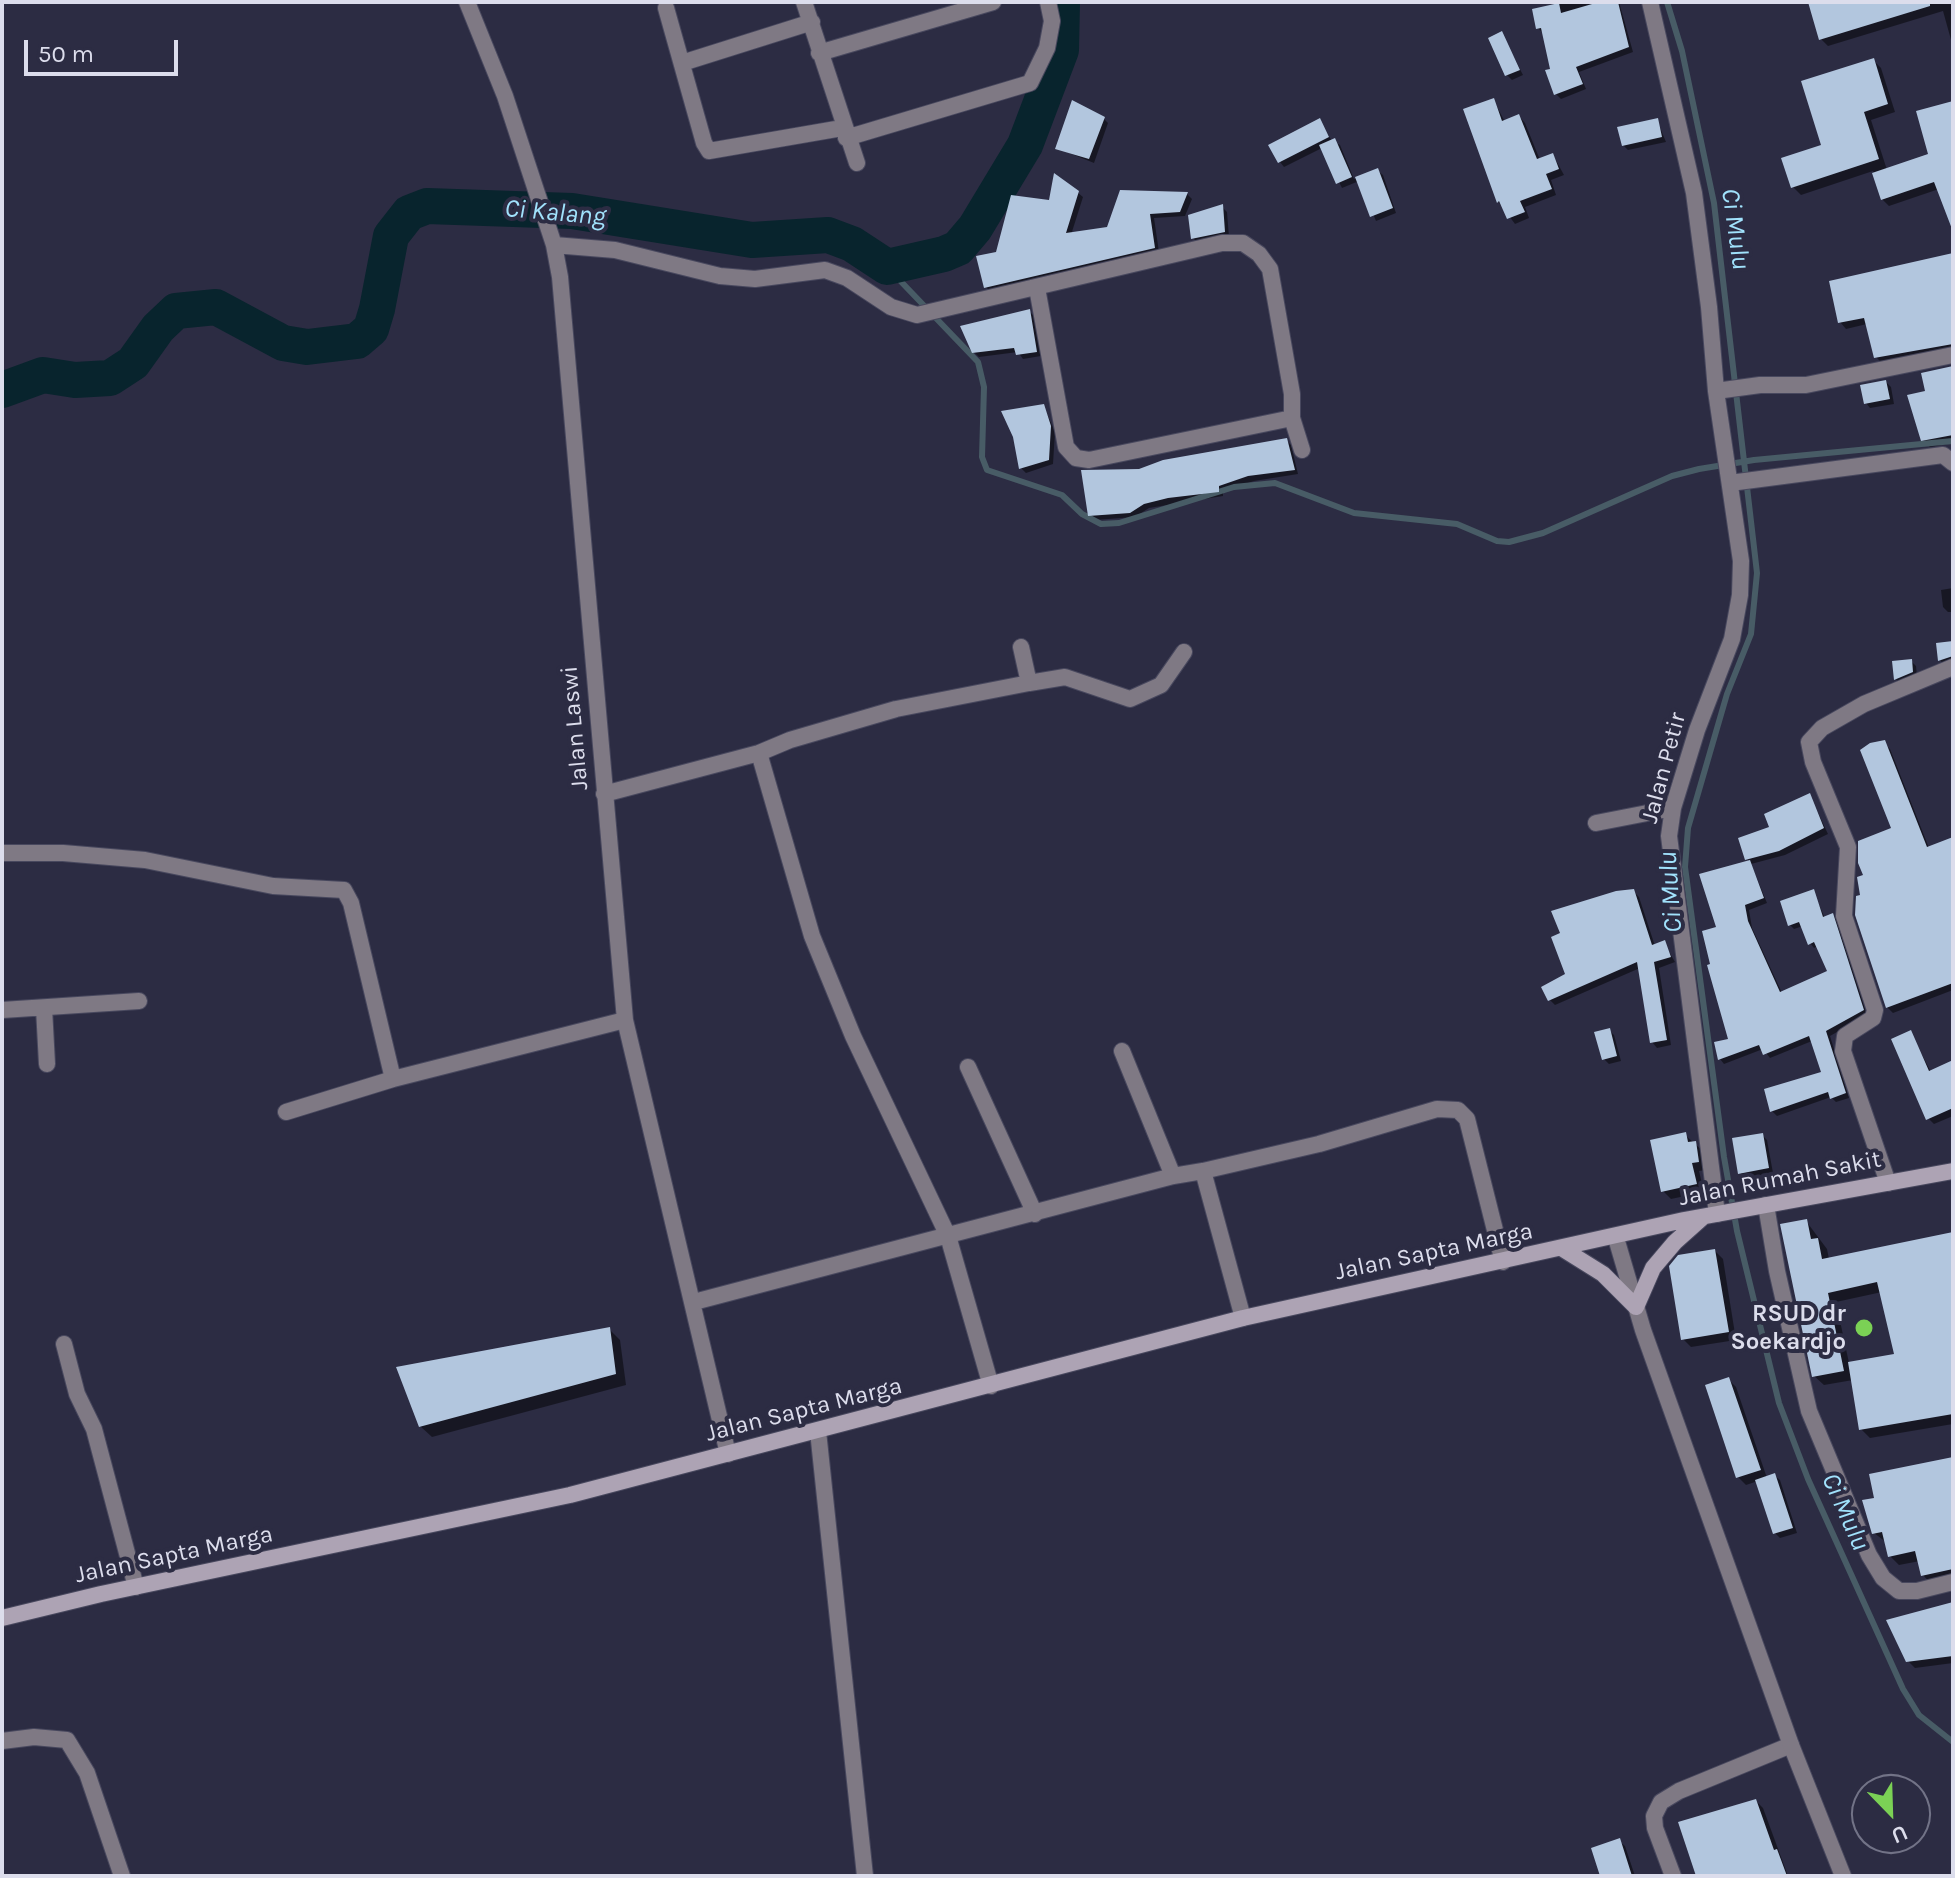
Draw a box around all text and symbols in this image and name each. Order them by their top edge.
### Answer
scale bar [28,24,182,74]
text: 50 m [38,40,94,68]
water label: Ci Mulu [1714,186,1756,272]
water label: Ci Kalang [503,193,607,233]
street label: Jalan Laswi [555,665,595,791]
street label: Jalan Petir [1635,709,1693,827]
water label: Ci Mulu [1653,850,1689,934]
street label: Jalan Rumah Sakit [1676,1145,1884,1213]
street label: Jalan Sapta Marga [1333,1217,1535,1287]
place label: RSUD dr Soekardjo [1730,1300,1846,1356]
marker: RSUD dr Soekardjo [1853,1317,1875,1339]
street label: Jalan Sapta Marga [703,1372,905,1448]
water label: Ci Mulu [1814,1468,1876,1556]
street label: Jalan Sapta Marga [73,1520,275,1590]
north arrow [1851,1774,1931,1854]
text: U [1888,1819,1912,1849]

